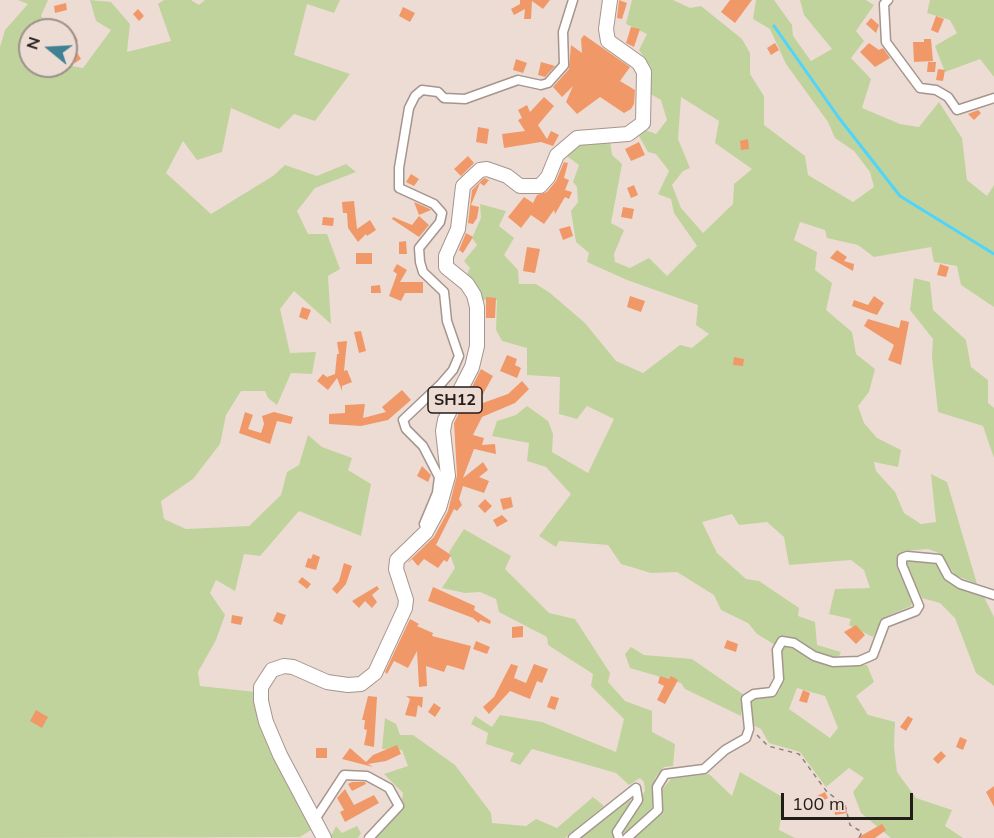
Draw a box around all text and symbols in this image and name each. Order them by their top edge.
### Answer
north arrow [18,18,78,78]
text: N [21,34,44,52]
road number: SH12 [428,387,482,413]
scale bar [784,781,916,819]
text: 100 m [792,792,845,815]

